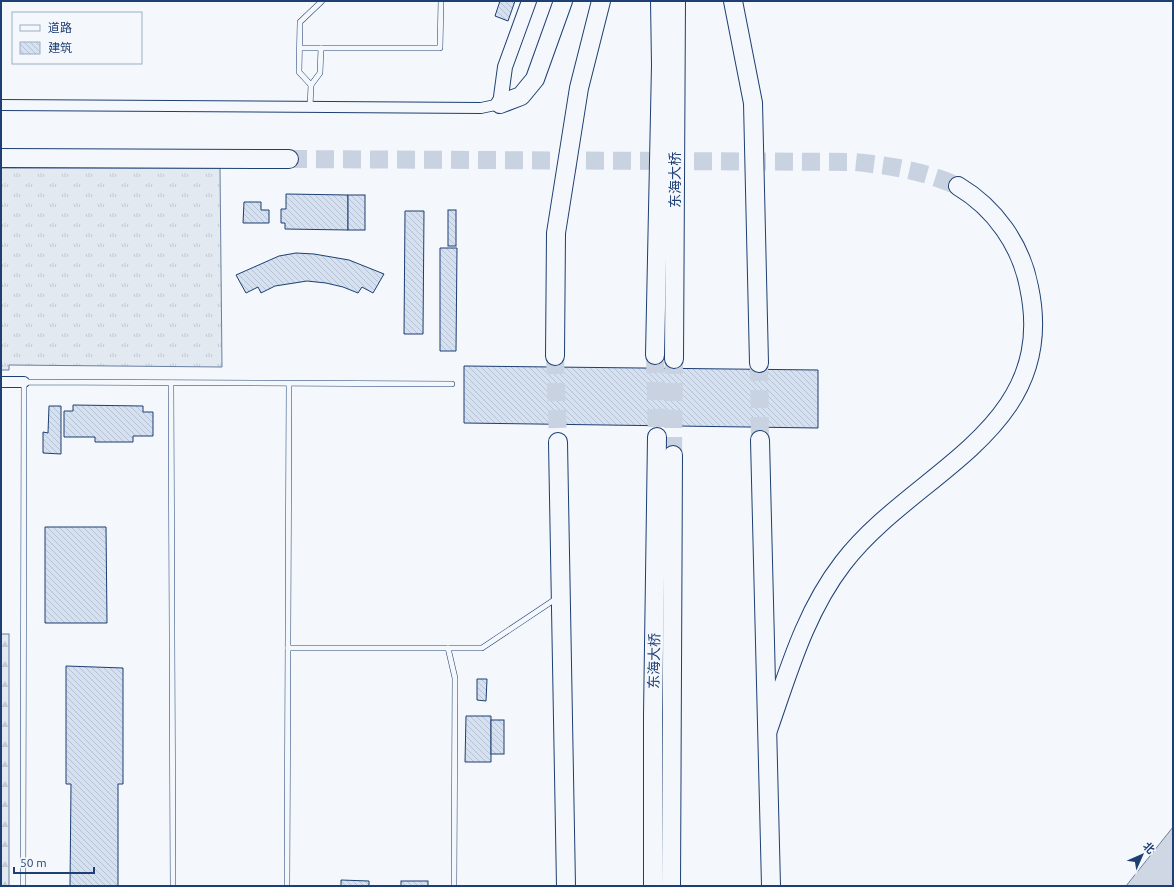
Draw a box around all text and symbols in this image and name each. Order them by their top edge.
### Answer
legend [12,12,142,64]
text: 道路 [48,21,72,34]
text: 建筑 [48,41,72,54]
street label: 东海大桥 [667,152,683,208]
street label: 东海大桥 [646,633,662,689]
north arrow [1122,835,1162,875]
text: 北 [1141,840,1157,856]
scale bar [14,849,94,875]
text: 50 m [20,856,47,869]

